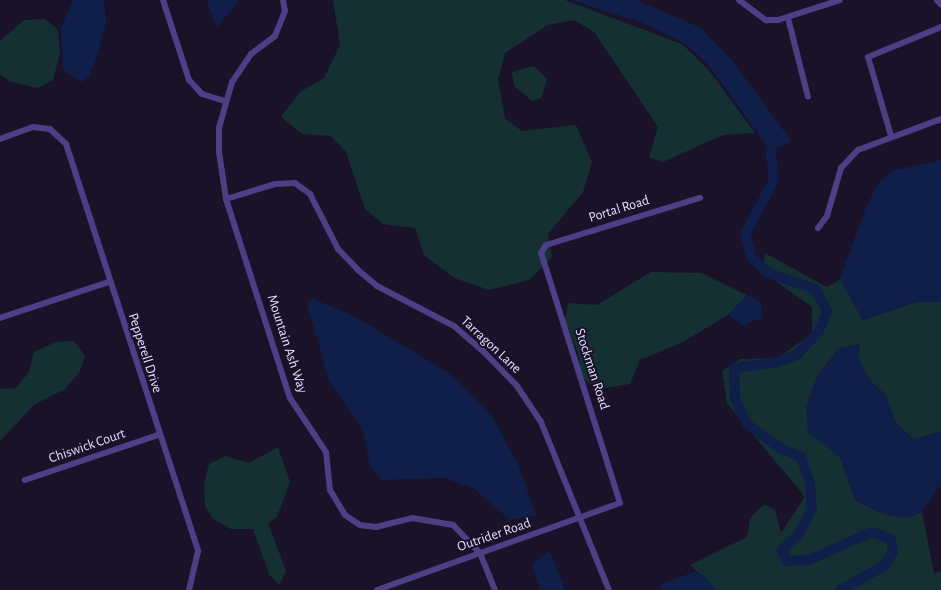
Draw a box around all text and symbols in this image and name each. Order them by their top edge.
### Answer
street label: Portal Road [587,192,651,226]
street label: Mountain Ash Way [263,293,311,395]
street label: Pepperell Drive [124,311,166,395]
street label: Tarragon Lane [457,313,525,377]
street label: Stockman Road [571,326,613,412]
street label: Chiswick Court [46,425,128,467]
street label: Outrider Road [455,515,533,555]

